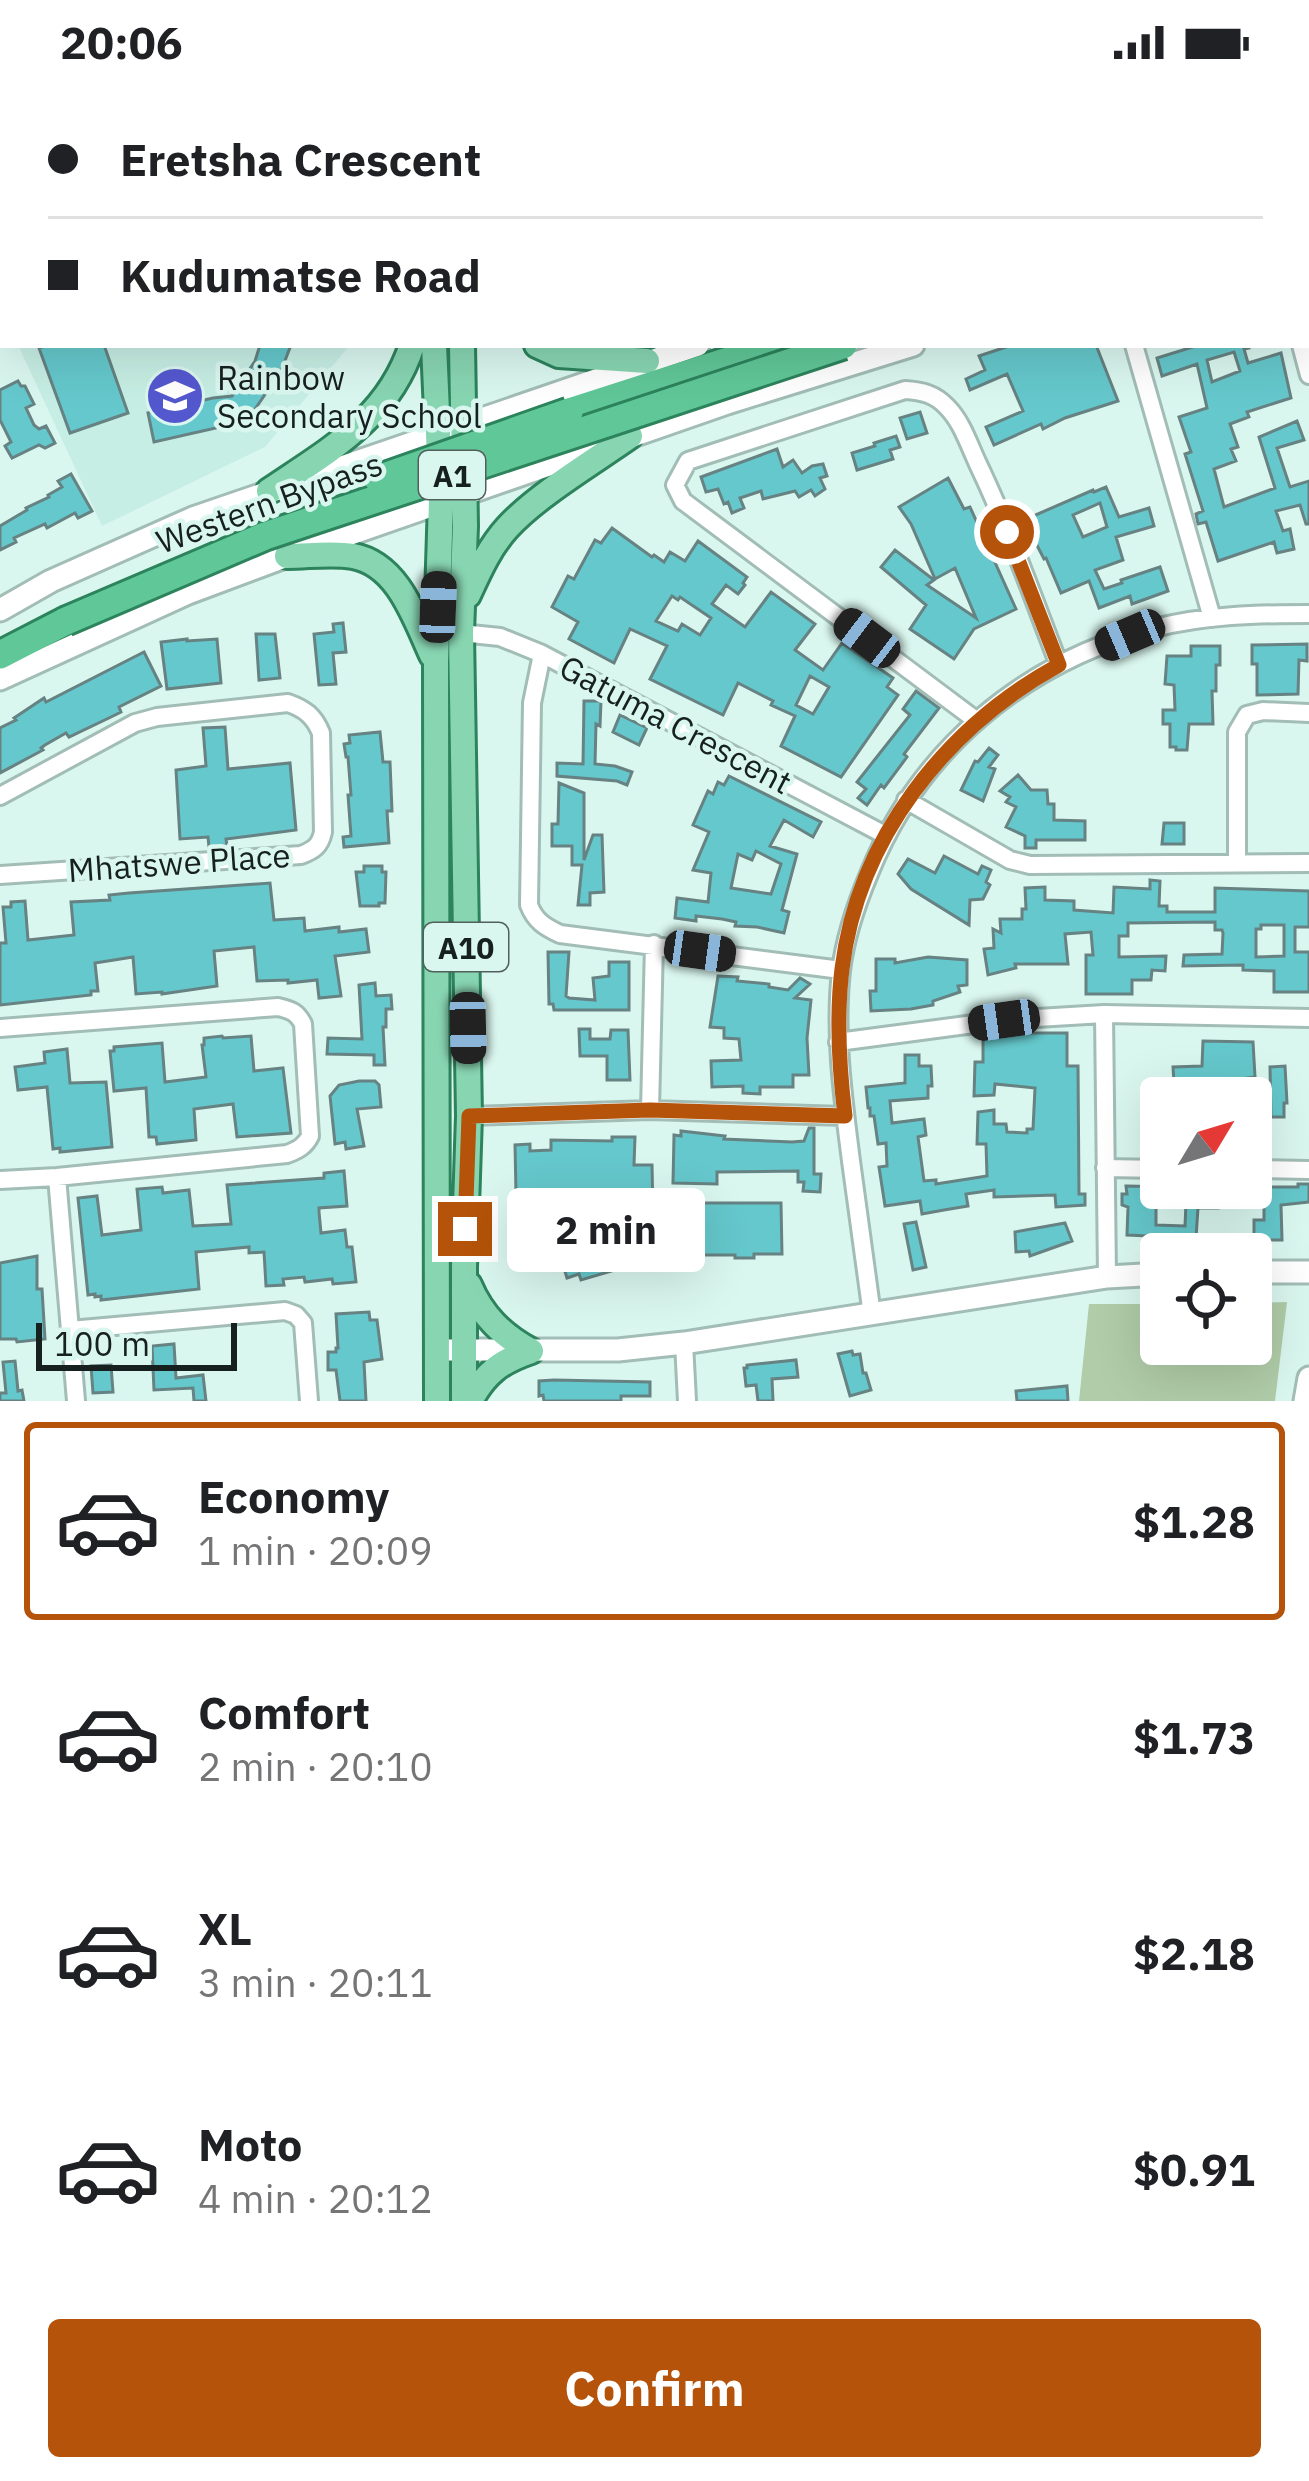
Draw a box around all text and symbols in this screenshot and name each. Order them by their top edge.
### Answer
text: 20:06 [60,13,183,71]
text: Eretsha Crescent [120,130,481,188]
text: Kudumatse Road [120,246,481,304]
place label: Rainbow Secondary School [217,356,482,437]
school or university icon: Rainbow Secondary School [144,365,206,427]
street label: Western Bypass [150,441,388,563]
road number: A1 [419,451,485,499]
route start [980,505,1034,559]
car [419,570,457,644]
car [827,602,907,674]
car [1090,604,1170,666]
street label: Gatuma Crescent [553,645,799,803]
street label: Mhatswe Place [66,833,292,891]
road number: A10 [424,923,508,971]
car [662,928,738,974]
car [449,992,487,1064]
car [966,997,1042,1043]
north arrow [1140,1077,1272,1209]
map controls [1140,1077,1272,1365]
callout: 2 min [507,1187,705,1271]
route end [438,1202,492,1256]
text: 2 min [555,1204,657,1255]
button: locate [1140,1233,1272,1365]
scale bar [36,1317,237,1370]
text: 100 m [54,1322,150,1365]
icon: car [54,1467,162,1575]
text: Economy [198,1467,389,1525]
text: $1.28 [1133,1492,1255,1550]
text: 1 min · 20:09 [198,1525,433,1576]
icon: car [54,1683,162,1791]
text: Comfort [198,1683,370,1741]
text: $1.73 [1133,1708,1255,1766]
text: 2 min · 20:10 [198,1741,433,1792]
icon: car [54,1899,162,2007]
text: XL [198,1899,252,1957]
text: $2.18 [1133,1924,1255,1982]
text: 3 min · 20:11 [198,1957,433,2008]
icon: car [54,2115,162,2223]
text: Moto [198,2115,302,2173]
text: $0.91 [1133,2140,1255,2198]
text: 4 min · 20:12 [198,2173,433,2224]
button: Confirm [48,2319,1261,2457]

